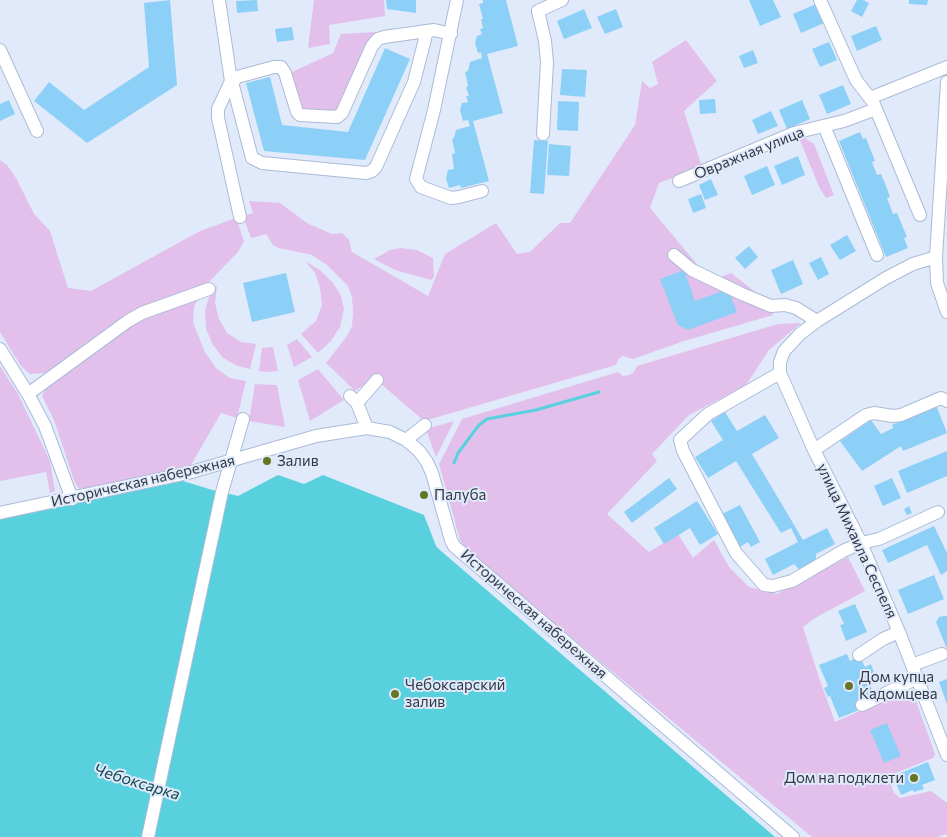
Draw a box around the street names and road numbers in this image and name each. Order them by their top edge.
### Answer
street label: Овражная улица [692,123,806,183]
street label: Историческая набережная [49,451,237,511]
street label: улица Михаила Сеспеля [813,461,901,621]
street label: Историческая набережная [457,546,611,682]

